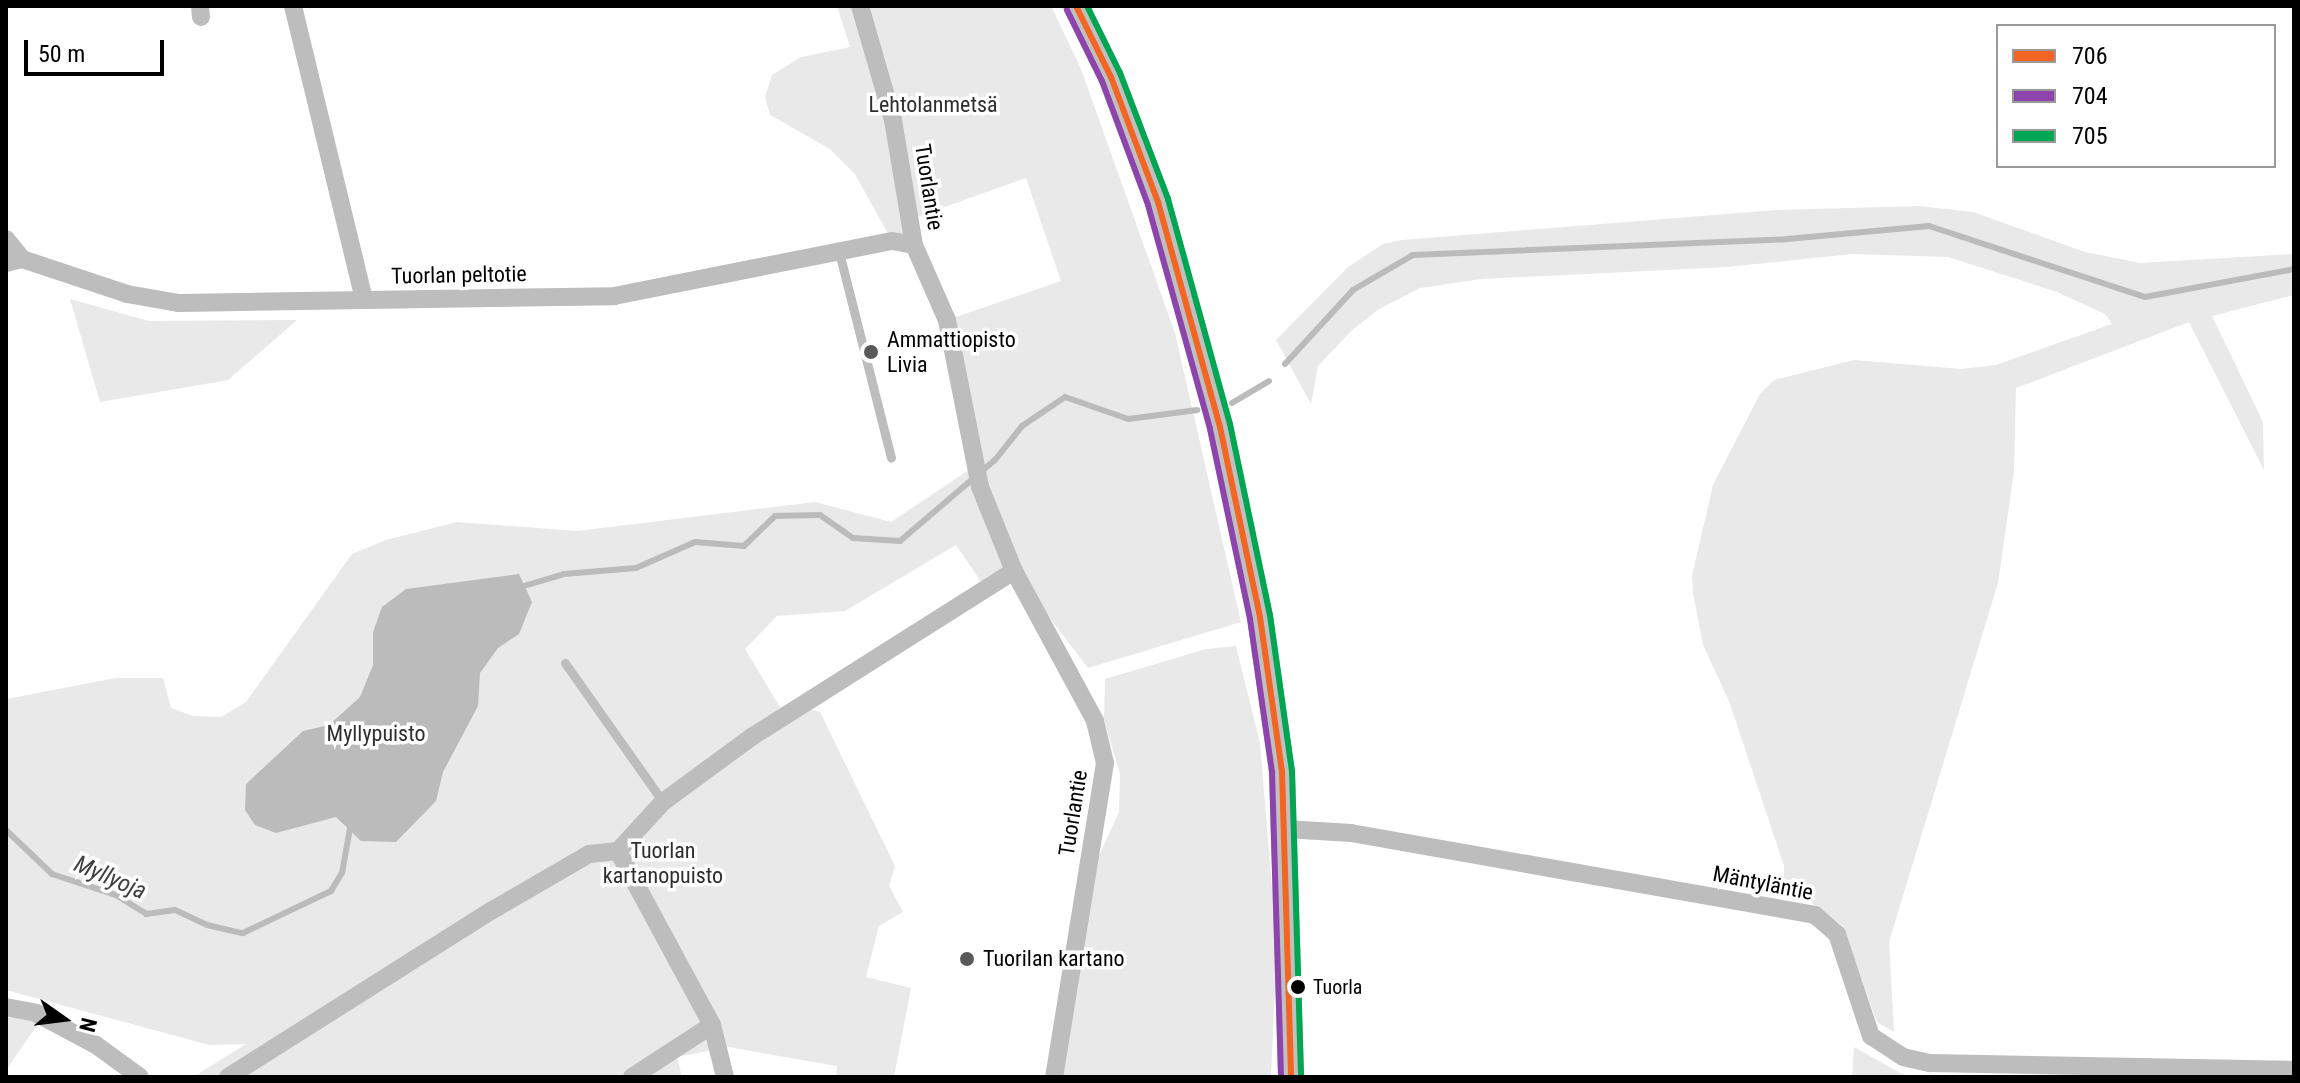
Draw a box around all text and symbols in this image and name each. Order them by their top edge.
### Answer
scale bar [28,24,168,74]
legend [1996,24,2276,168]
text: 50 m [38,40,85,68]
text: 706 [2072,42,2108,70]
text: 704 [2072,82,2108,110]
park label: Lehtolanmetsä [869,92,997,118]
text: 705 [2072,122,2108,150]
street label: Tuorlantie [909,142,949,232]
street label: Tuorlan peltotie [391,261,527,289]
place label: Ammattiopisto Livia [887,326,1016,378]
marker: Ammattiopisto Livia [862,343,880,361]
park label: Myllypuisto [327,721,425,747]
street label: Tuorlantie [1053,768,1093,858]
park label: Tuorlan kartanopuisto [603,837,723,888]
water label: Myllyoja [70,850,150,906]
street label: Mäntyläntie [1711,860,1815,906]
place label: Tuorilan kartano [983,946,1125,972]
marker: Tuorilan kartano [958,950,976,968]
place label: Tuorla [1313,975,1362,999]
north arrow [24,979,104,1059]
marker: Tuorla [1290,979,1306,995]
text: N [74,1015,102,1034]

